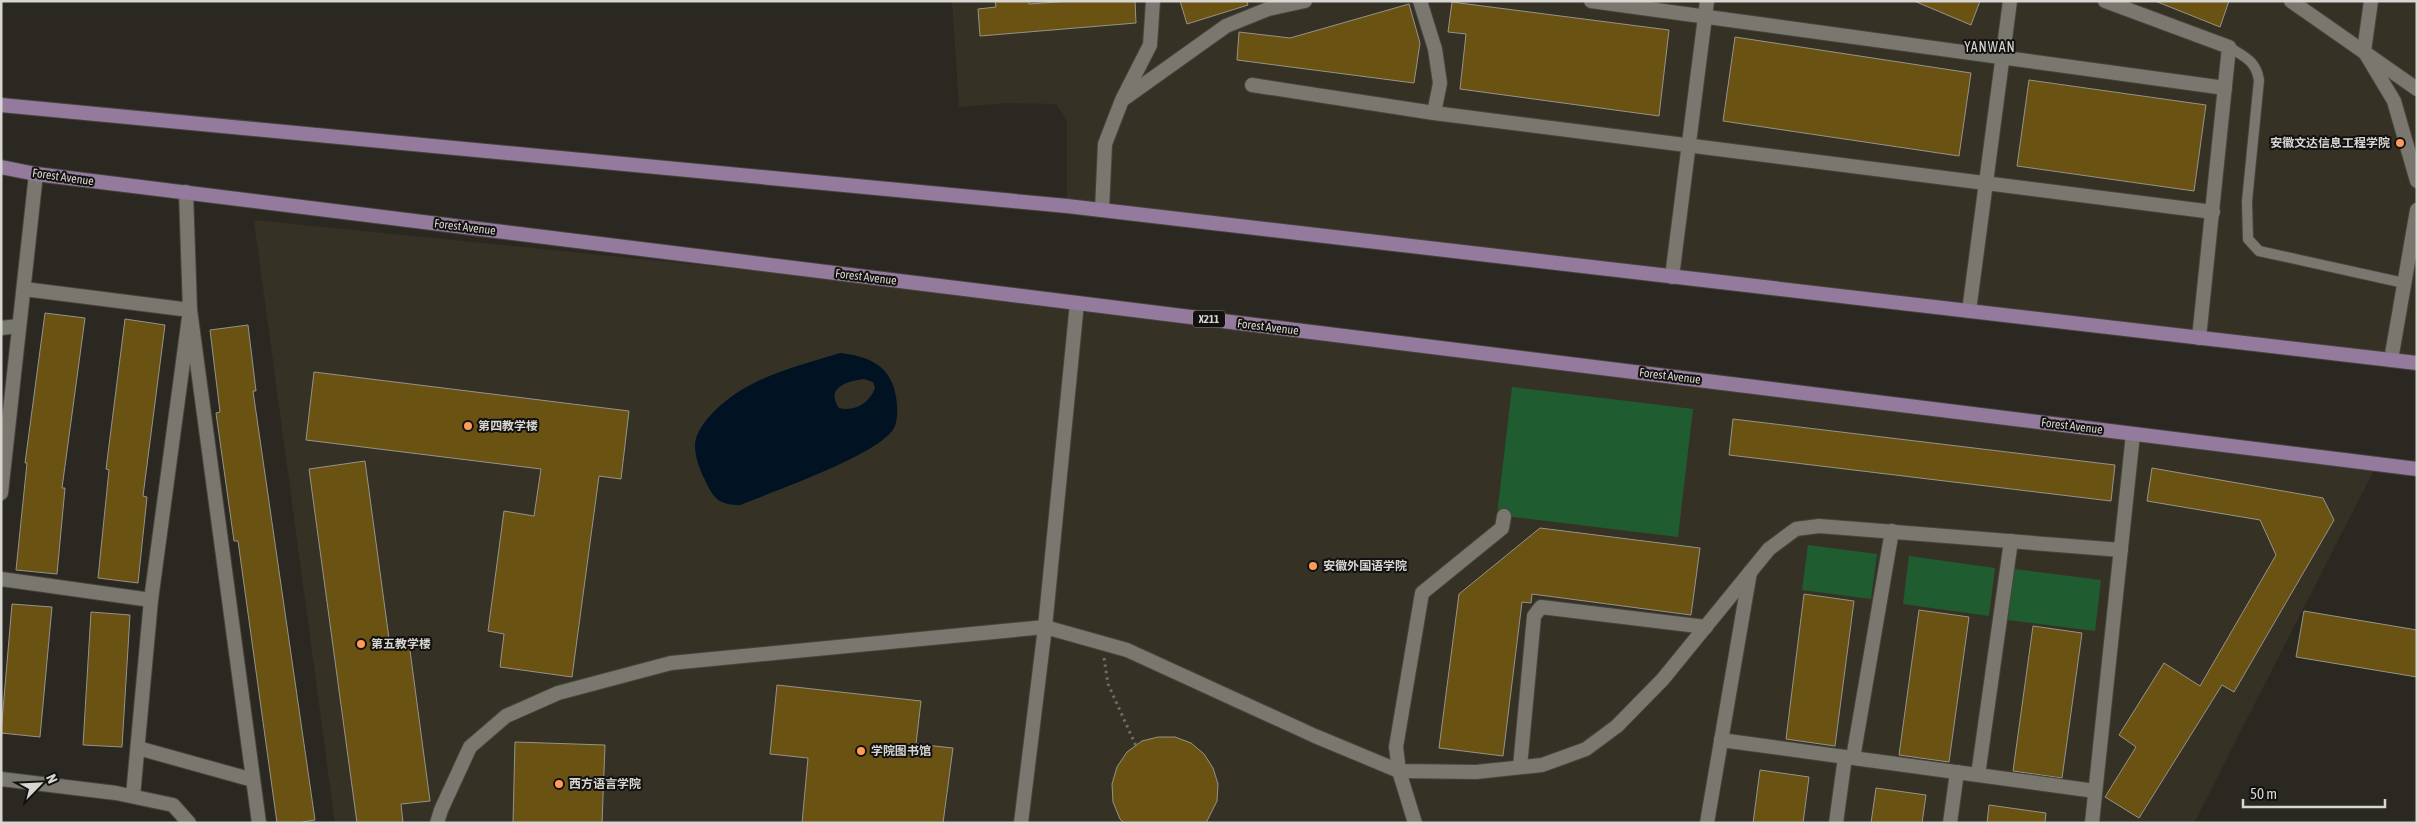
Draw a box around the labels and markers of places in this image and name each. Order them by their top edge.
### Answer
place label: 安徽文达信息工程学院 [2270,136,2390,150]
marker: 安徽文达信息工程学院 [2394,137,2406,149]
place label: 第四教学楼 [478,419,538,433]
marker: 第四教学楼 [462,420,474,432]
place label: 安徽外国语学院 [1323,559,1407,573]
marker: 安徽外国语学院 [1307,560,1319,572]
place label: 第五教学楼 [371,637,431,651]
marker: 第五教学楼 [355,638,367,650]
place label: 学院图书馆 [871,744,931,758]
marker: 学院图书馆 [855,745,867,757]
place label: 西方语言学院 [569,777,641,791]
marker: 西方语言学院 [553,778,565,790]

